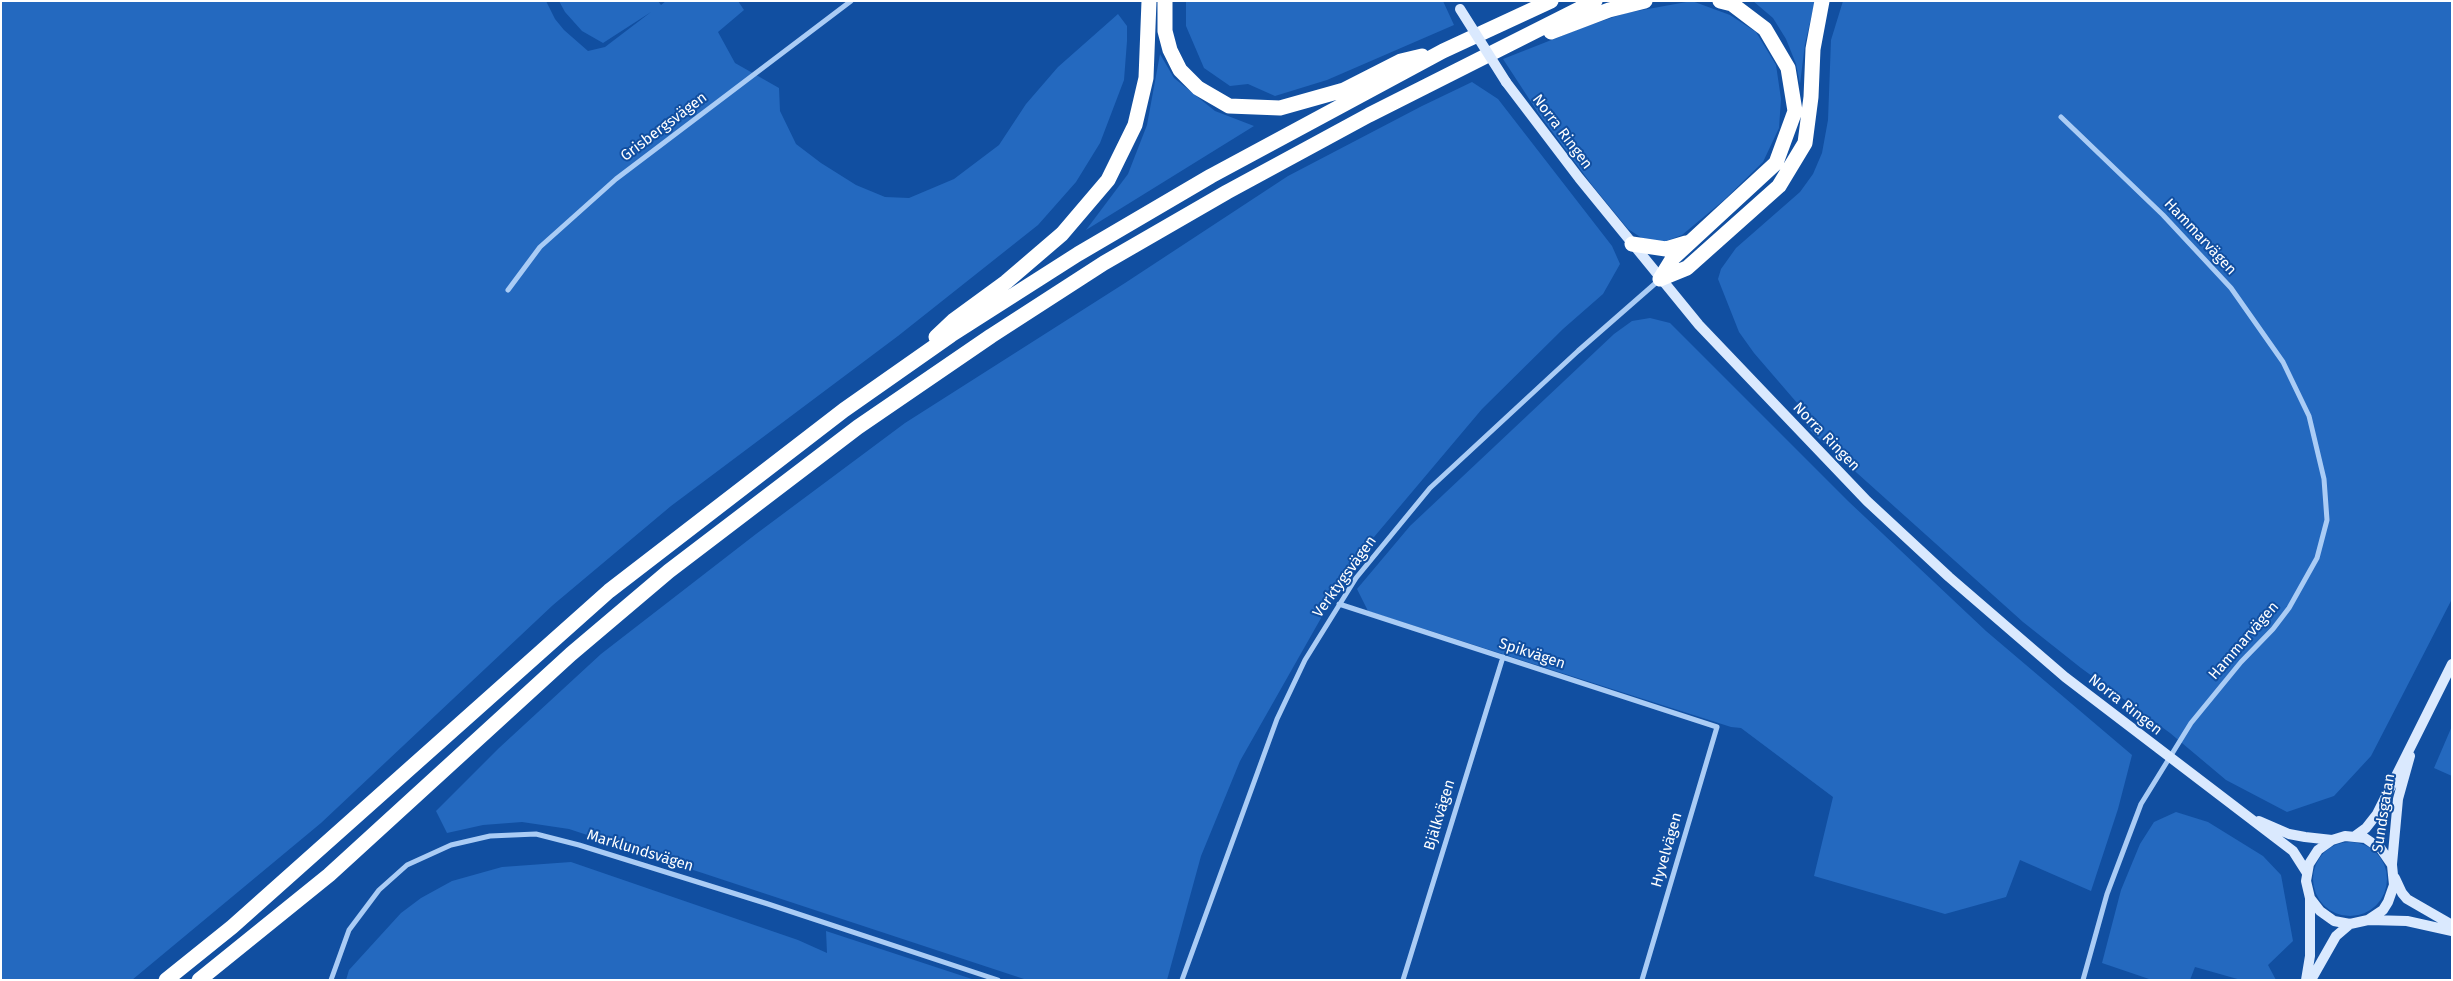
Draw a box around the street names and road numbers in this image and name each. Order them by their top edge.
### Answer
street label: Grisbergsvägen [617,89,711,165]
street label: Norra Ringen [1528,91,1596,173]
street label: Hammarvägen [2160,195,2240,279]
street label: Norra Ringen [1789,399,1863,475]
street label: Verktygsvägen [1309,533,1381,621]
street label: Hammarvägen [2205,598,2283,684]
street label: Spikvägen [1497,635,1567,673]
street label: Norra Ringen [2084,671,2166,739]
street label: Sundsgatan [2369,772,2399,854]
street label: Bjälkvägen [1421,777,1459,853]
street label: Hyvelvägen [1648,811,1686,889]
street label: Marklundsvägen [584,826,696,876]

